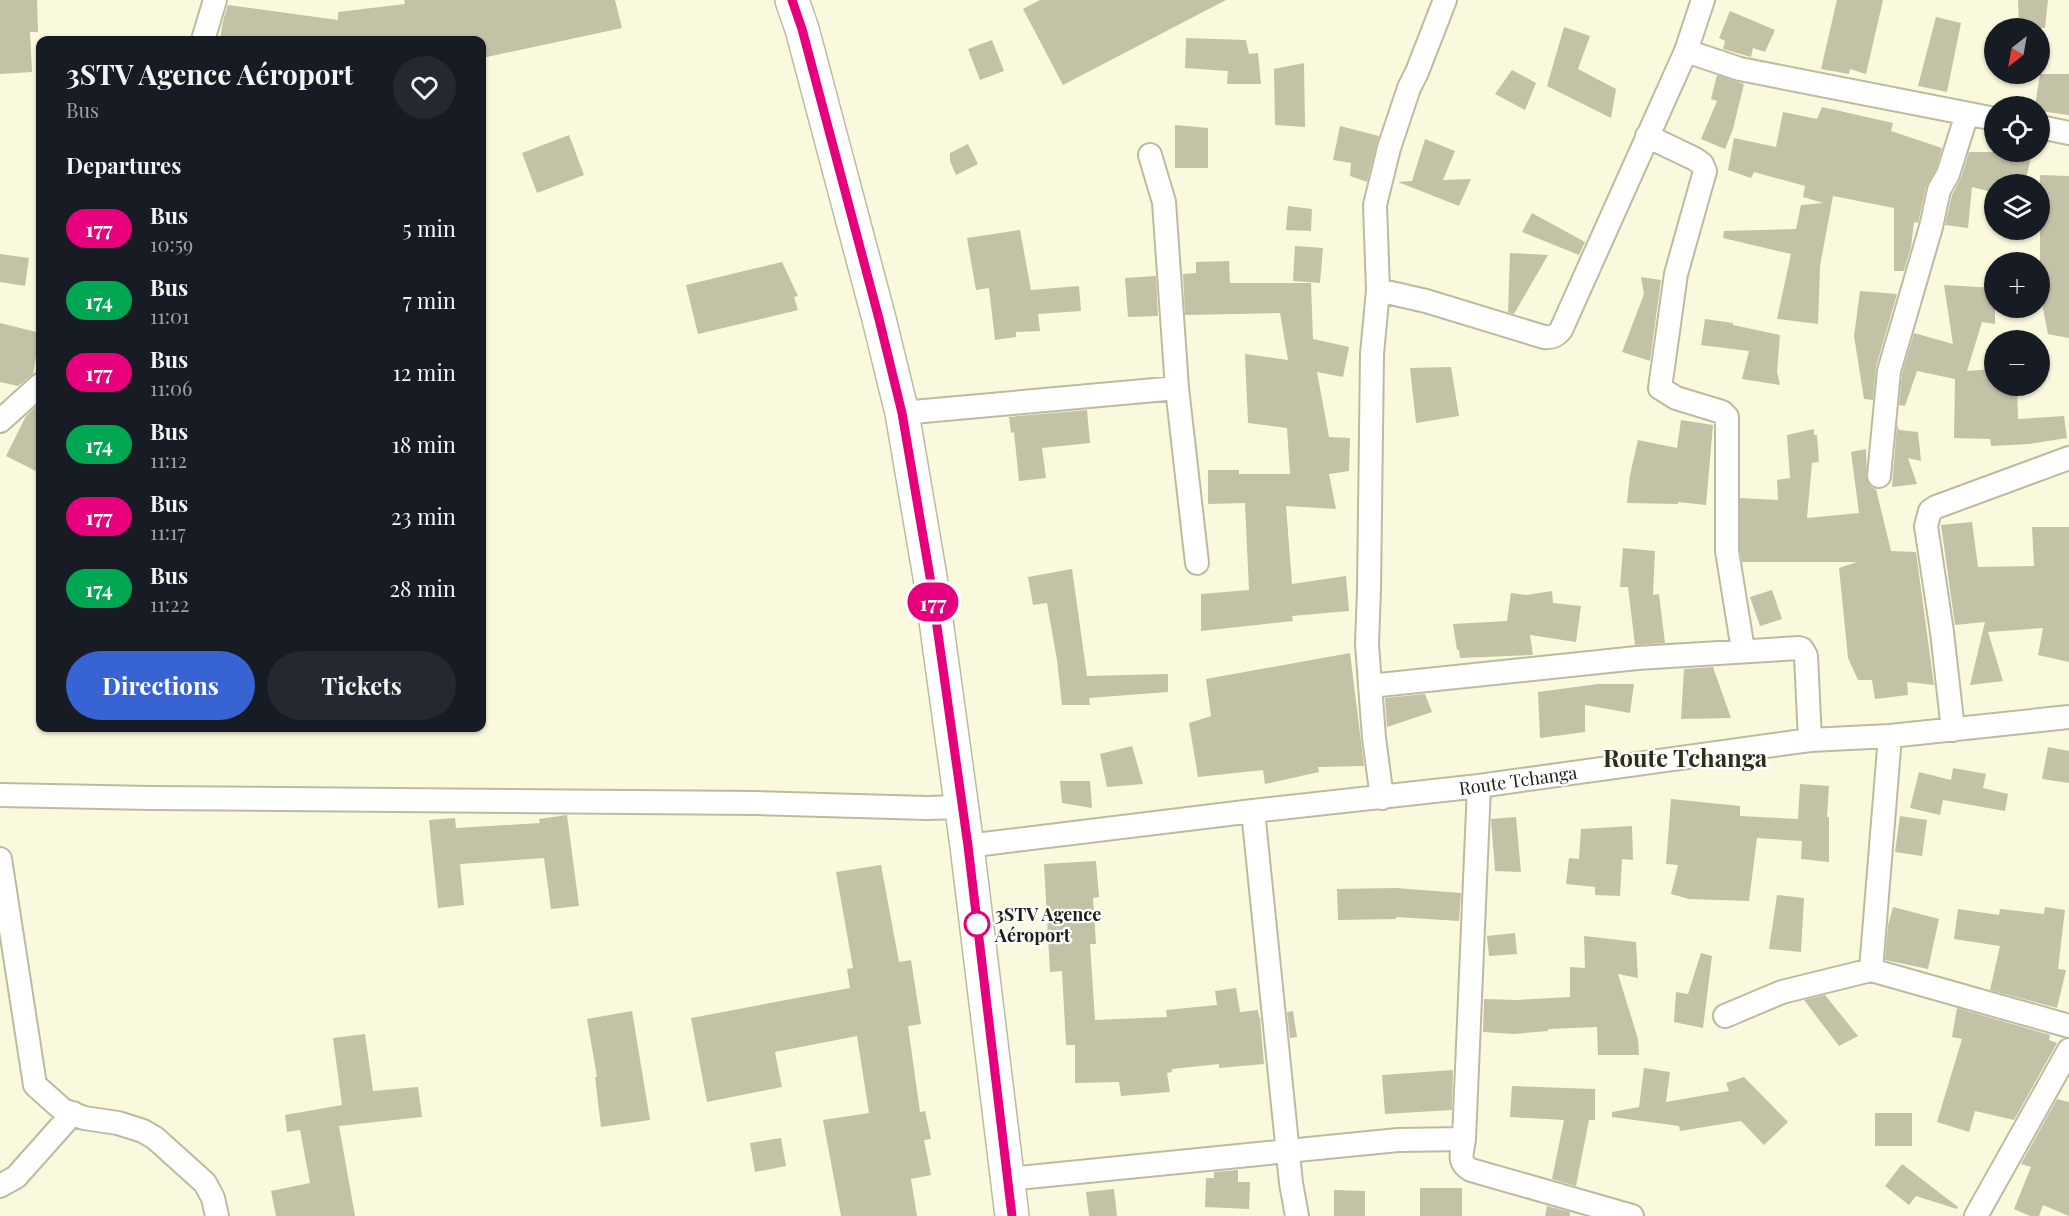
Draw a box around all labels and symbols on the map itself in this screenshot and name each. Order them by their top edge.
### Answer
north arrow [1984,18,2050,84]
line badge: 177 [898,582,968,622]
district label: Route Tchanga [1603,741,1768,773]
street label: Route Tchanga [1457,760,1579,800]
place label: 3STV Agence Aéroport [994,902,1101,947]
marker: 3STV Agence Aéroport [964,911,990,937]

